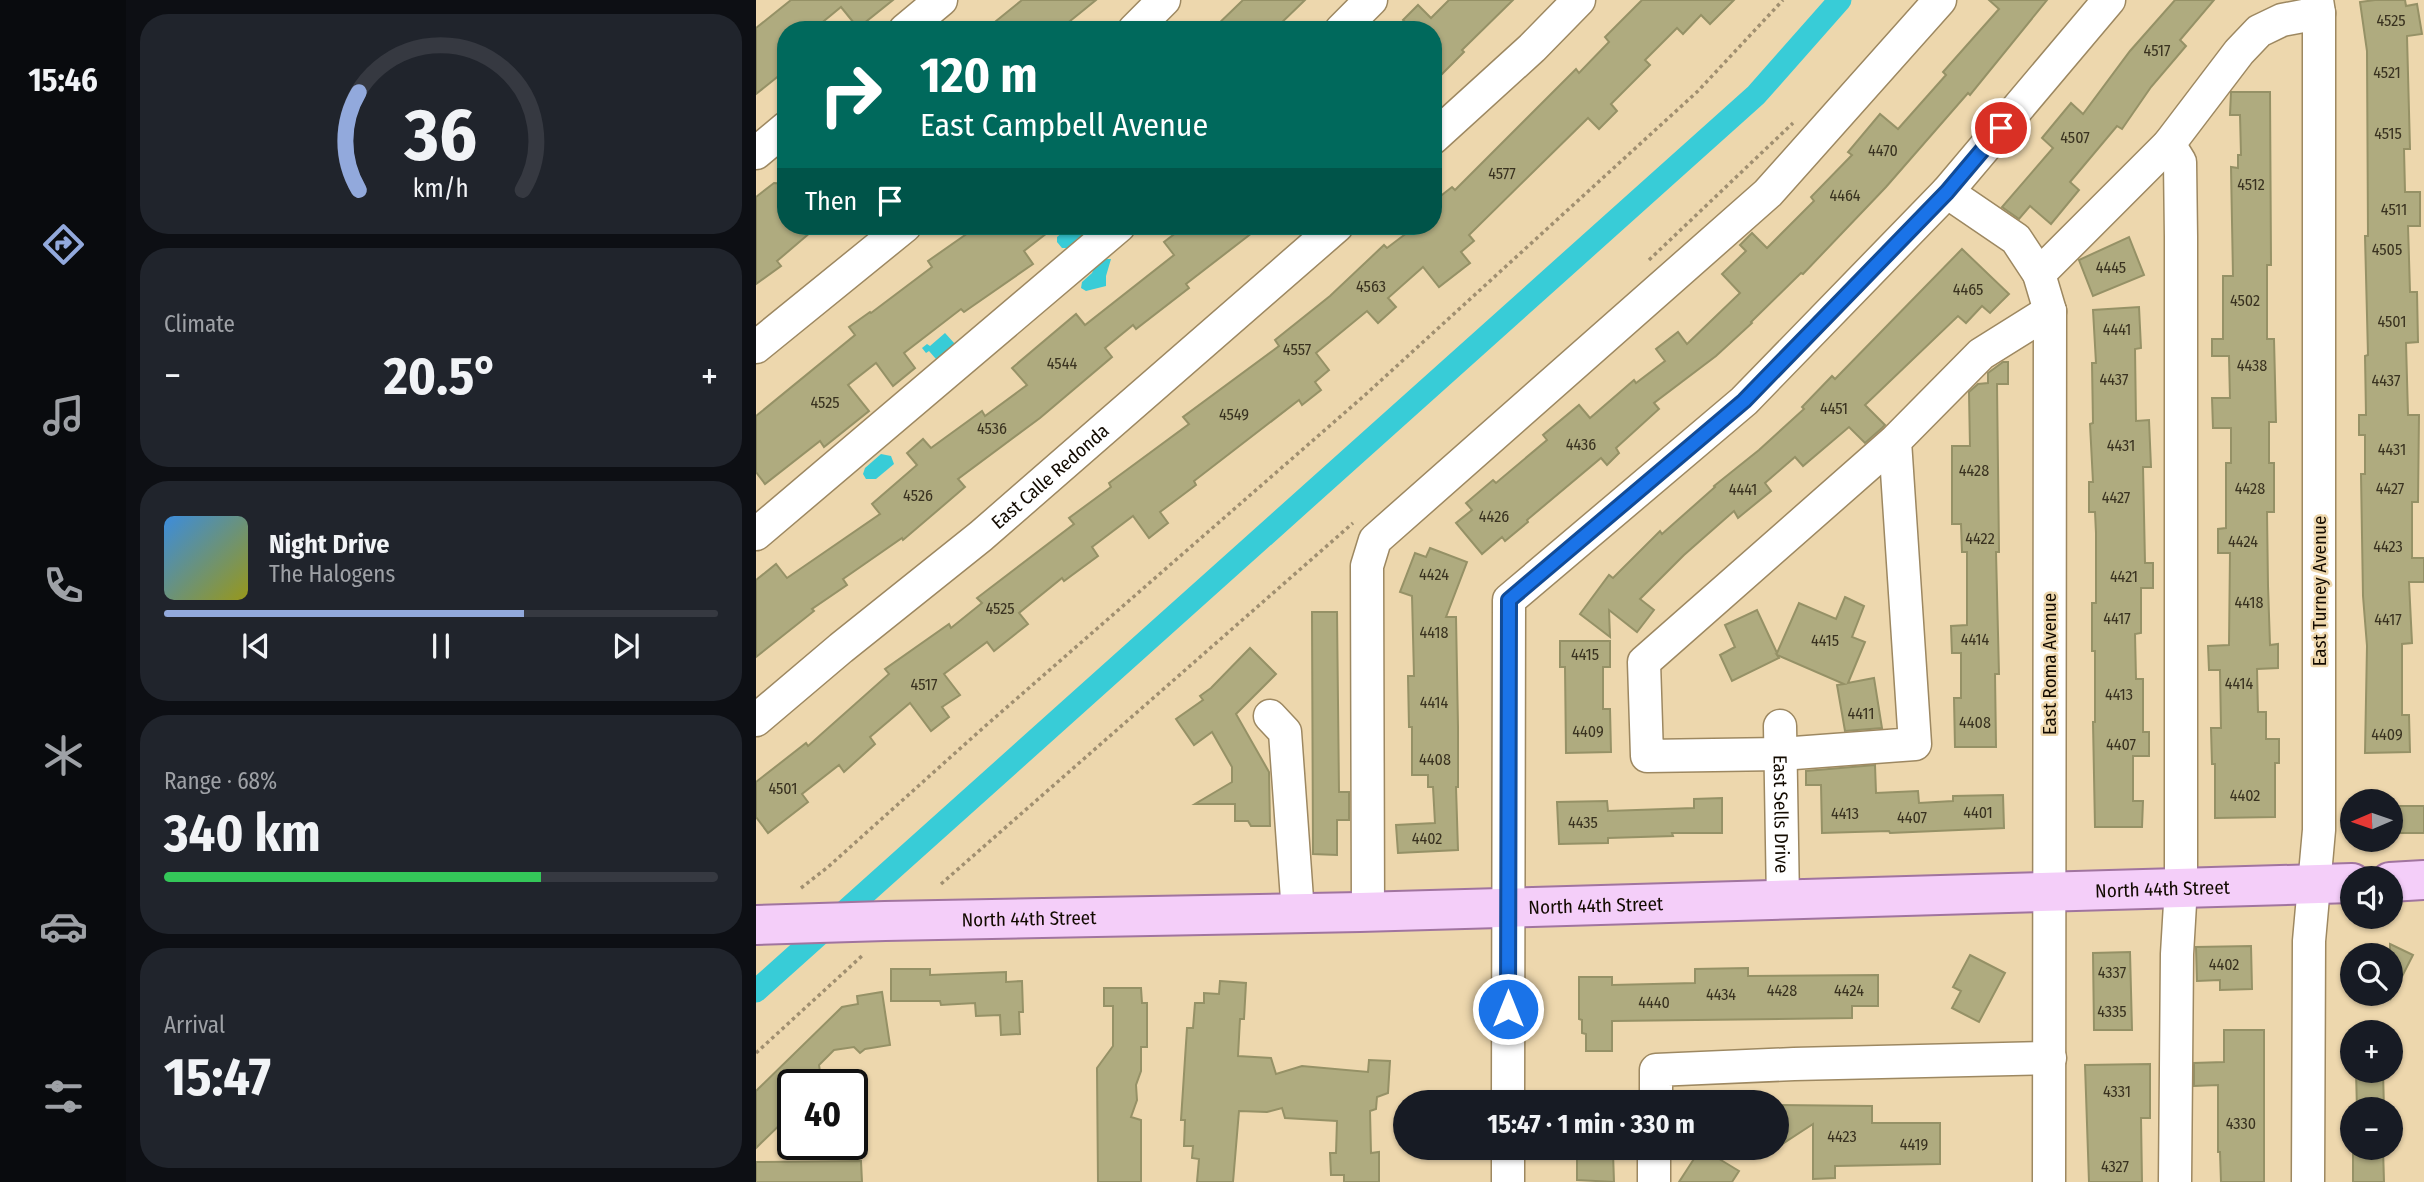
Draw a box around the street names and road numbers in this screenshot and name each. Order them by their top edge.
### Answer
street label: East Calle Redonda [987,419,1114,534]
street label: East Turney Avenue [2308,516,2331,666]
street label: East Roma Avenue [2038,593,2061,735]
street label: East Sells Drive [1768,755,1794,873]
street label: North 44th Street [2095,876,2231,903]
street label: North 44th Street [1528,892,1664,919]
street label: North 44th Street [961,906,1097,932]

